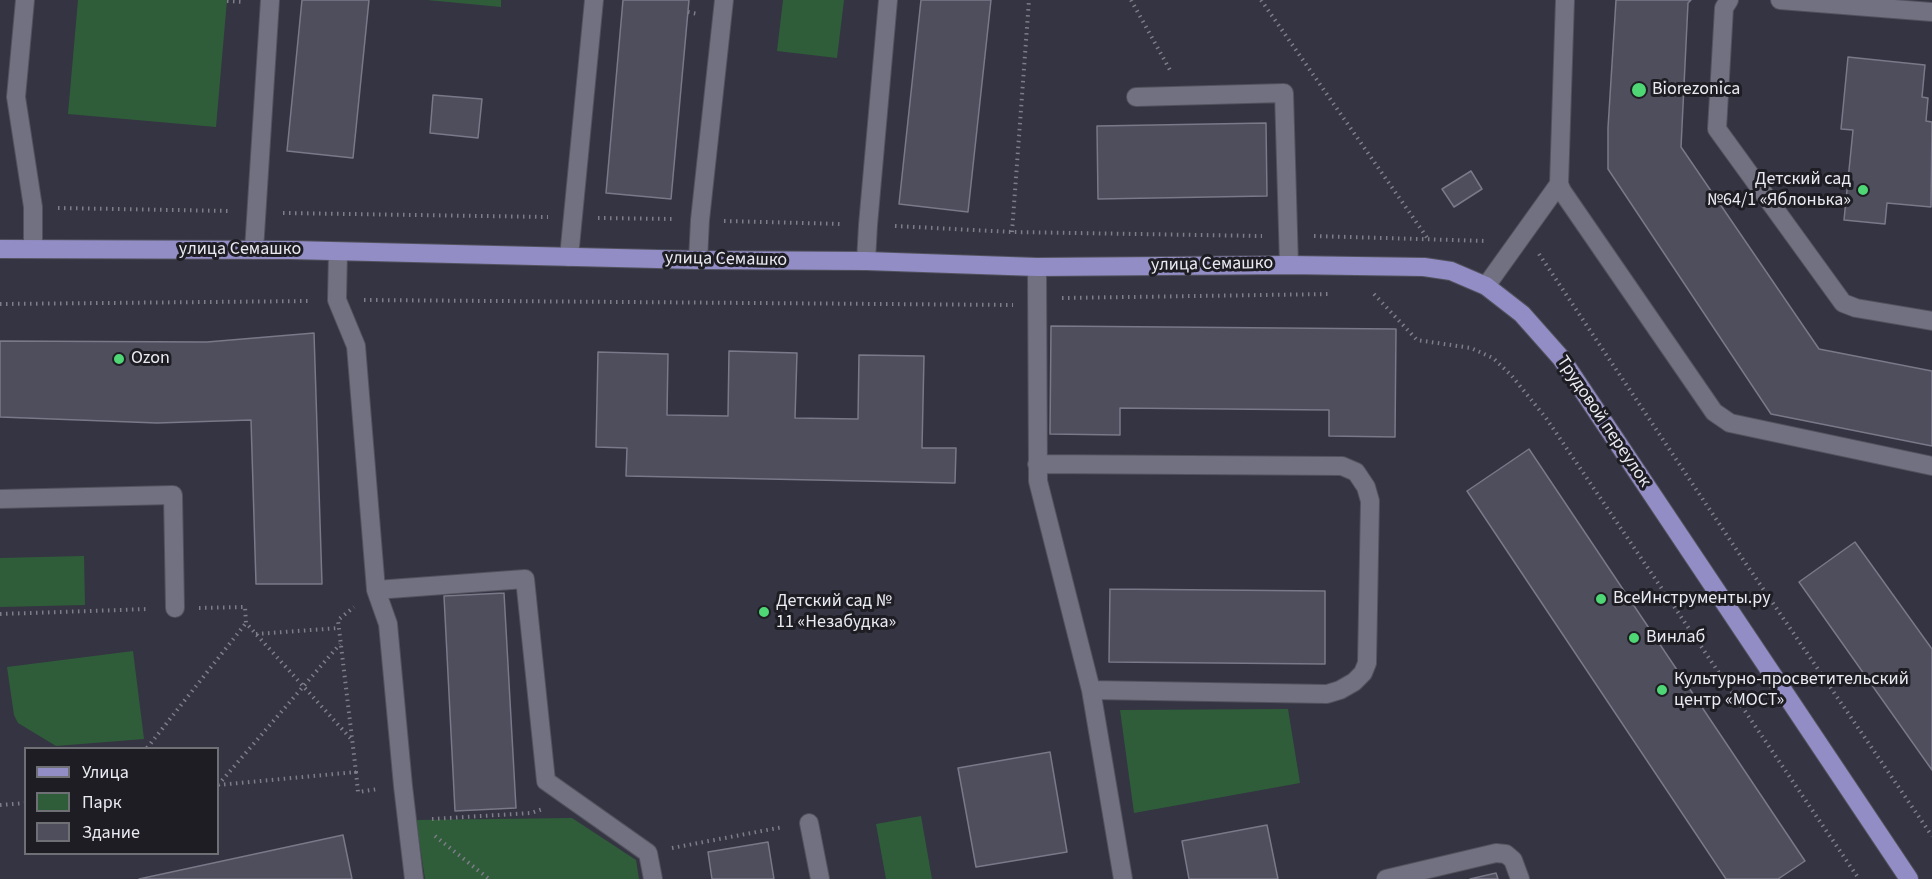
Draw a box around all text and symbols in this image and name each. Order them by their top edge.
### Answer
place label: Biorezonica [1652,79,1740,101]
marker: Biorezonica [1630,81,1648,99]
place label: Детский сад №64/1 «Яблонька» [1707,169,1851,212]
marker: Детский сад №64/1 «Яблонька» [1856,183,1870,197]
street label: улица Семашко [179,239,301,261]
street label: улица Семашко [665,248,787,272]
street label: улица Семашко [1151,253,1273,277]
place label: Ozon [131,348,170,370]
marker: Ozon [112,352,126,366]
street label: Трудовой переулок [1551,352,1655,492]
place label: ВсеИнструменты.ру [1613,588,1771,610]
place label: Детский сад № 11 «Незабудка» [776,591,896,634]
marker: ВсеИнструменты.ру [1594,592,1608,606]
marker: Детский сад № 11 «Незабудка» [757,605,771,619]
place label: Винлаб [1646,627,1705,649]
marker: Винлаб [1627,631,1641,645]
place label: Культурно-просветительский центр «МОСТ» [1674,669,1909,712]
marker: Культурно-просветительский центр «МОСТ» [1655,683,1669,697]
legend [24,747,219,855]
text: Улица [82,760,129,785]
text: Парк [82,790,122,815]
text: Здание [82,820,140,845]

